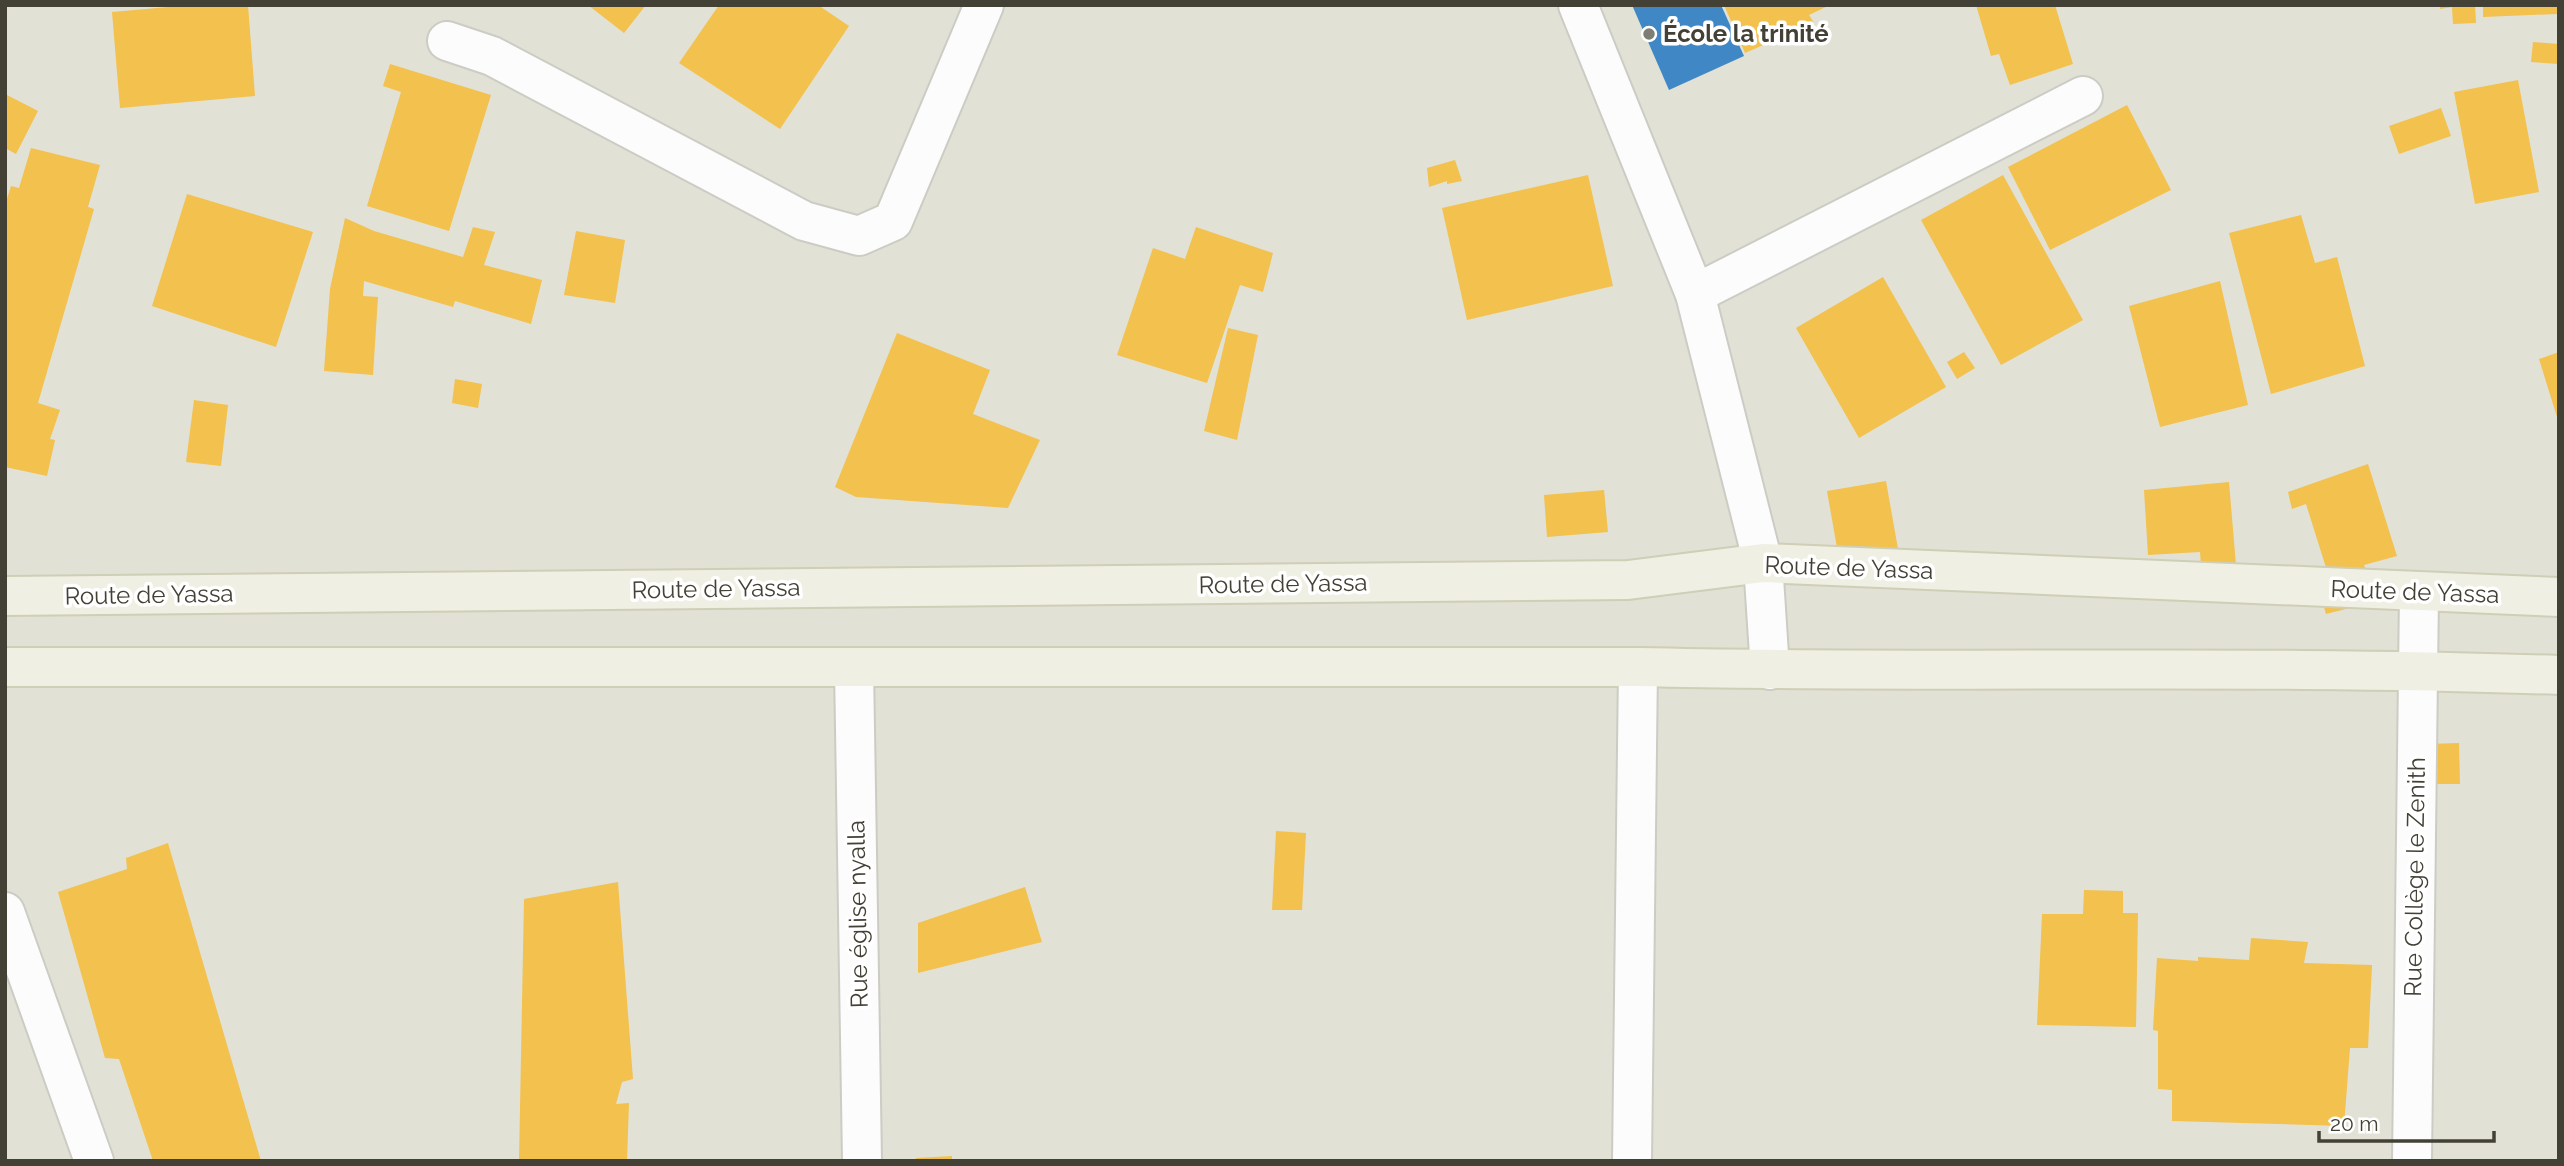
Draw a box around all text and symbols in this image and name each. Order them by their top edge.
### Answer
place label: École la trinité [1663,19,1829,48]
marker: École la trinité [1641,26,1657,42]
street label: Route de Yassa [1764,550,1934,585]
street label: Route de Yassa [1198,568,1368,599]
street label: Route de Yassa [631,573,801,604]
street label: Route de Yassa [2330,574,2500,609]
street label: Route de Yassa [64,579,234,610]
street label: Rue Collège le Zenith [2398,757,2431,997]
street label: Rue église nyalla [841,820,874,1008]
scale bar [2319,1100,2494,1144]
text: 20 m [2330,1111,2378,1136]

